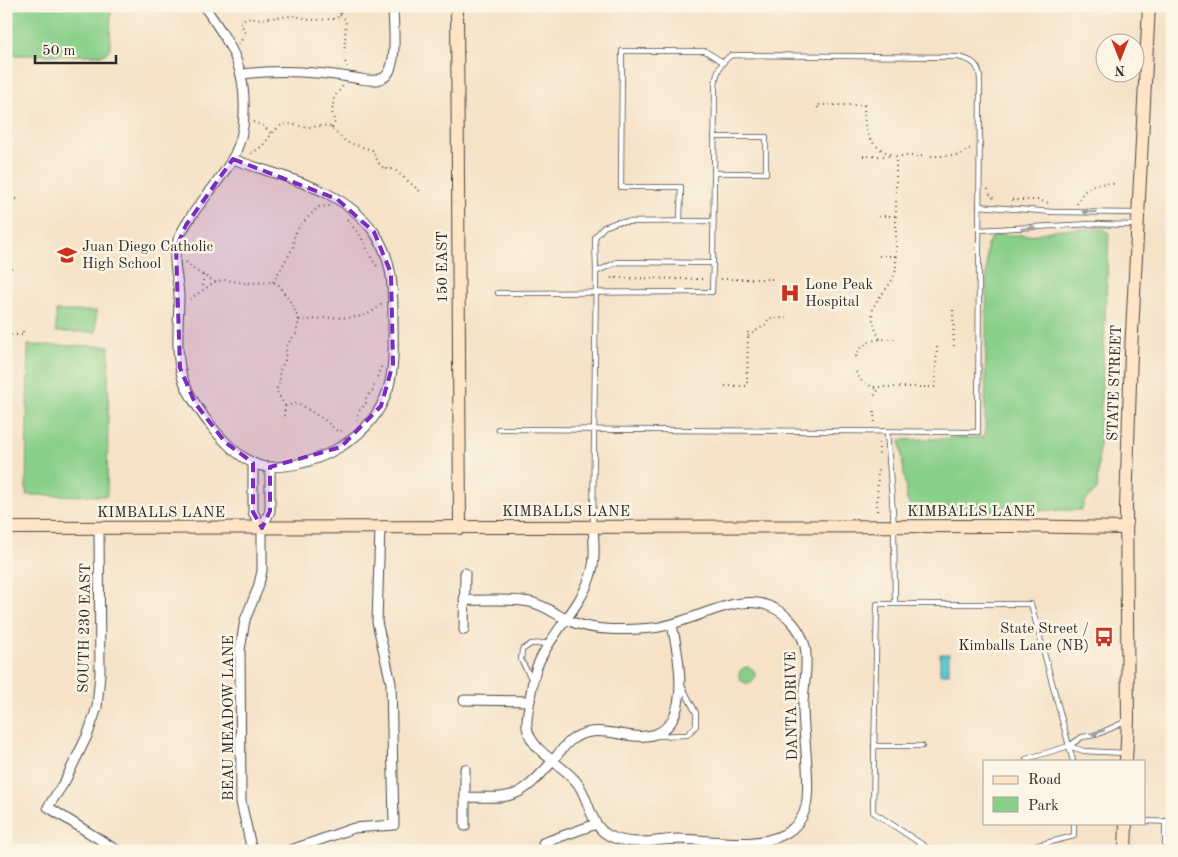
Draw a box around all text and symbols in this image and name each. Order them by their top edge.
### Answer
scale bar [35,32,116,64]
north arrow [1096,32,1146,82]
text: 50 m [42,44,76,59]
text: N [1114,63,1125,77]
one-way arrow [1080,208,1096,216]
one-way arrow [1020,224,1036,232]
street label: 150 EAST [436,231,451,303]
place label: Juan Diego Catholic High School [82,240,214,272]
school or university icon: Juan Diego Catholic High School [56,244,78,266]
place label: Lone Peak Hospital [805,278,873,310]
hospital icon: Lone Peak Hospital [779,282,801,304]
street label: STATE STREET [1106,325,1125,441]
street label: KIMBALLS LANE [502,505,630,520]
street label: KIMBALLS LANE [907,505,1035,520]
street label: KIMBALLS LANE [97,506,225,521]
street label: SOUTH 230 EAST [77,563,94,693]
place label: State Street / Kimballs Lane (NB) [958,622,1089,654]
bus stop icon: State Street / Kimballs Lane (NB) [1093,626,1115,648]
street label: BEAU MEADOW LANE [222,635,237,801]
street label: DANTA DRIVE [784,651,801,761]
one-way arrow [1090,729,1105,737]
legend [983,760,1146,824]
text: Road [1028,773,1062,788]
text: Park [1028,799,1059,814]

